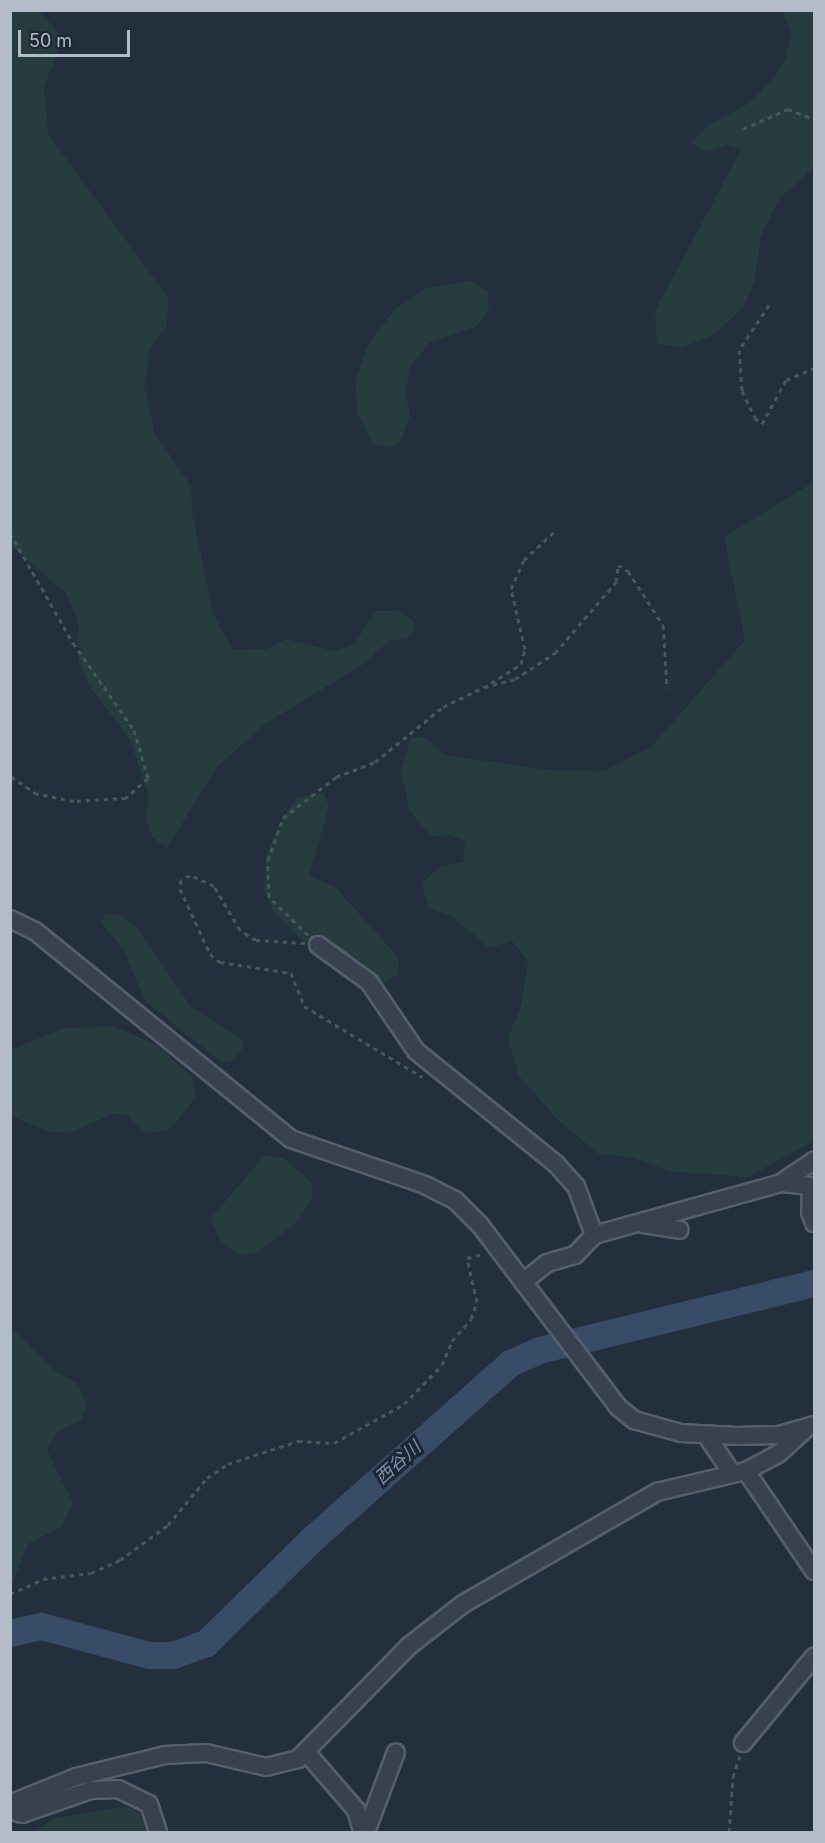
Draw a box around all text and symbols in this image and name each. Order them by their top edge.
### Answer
scale bar [21,18,134,56]
text: 50 m [29,30,72,51]
water label: 西谷川 [371,1437,425,1489]

